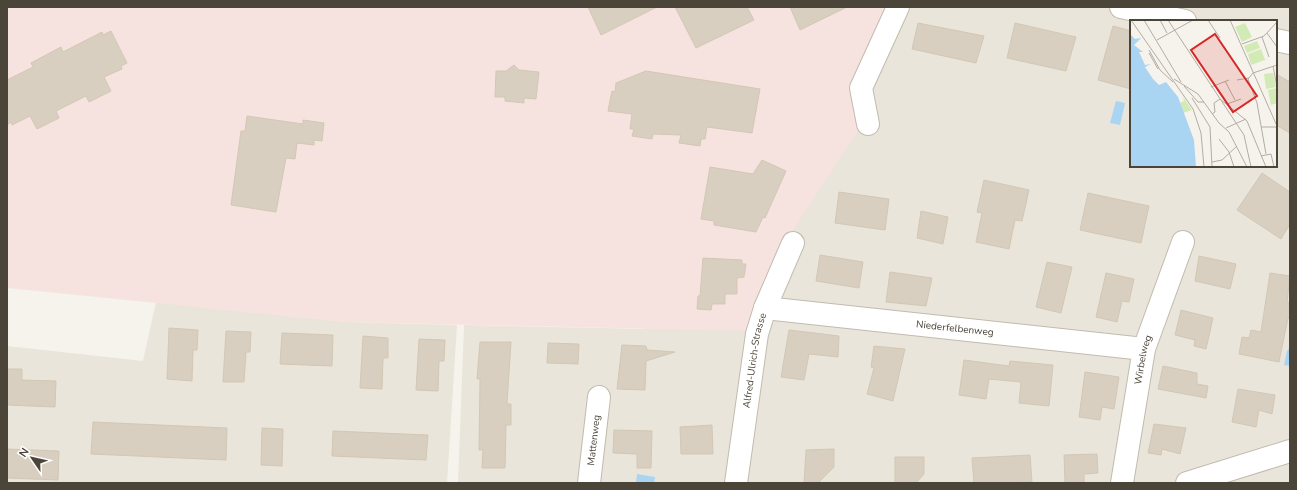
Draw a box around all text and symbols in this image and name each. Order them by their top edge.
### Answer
inset map [1130,20,1277,167]
street label: Alfred-Ulrich-Strasse [740,311,770,409]
street label: Niederfelbenweg [915,317,995,340]
street label: Wirbelweg [1131,333,1156,386]
street label: Mattenweg [584,414,604,467]
north arrow [12,438,52,478]
text: N [16,445,33,460]

